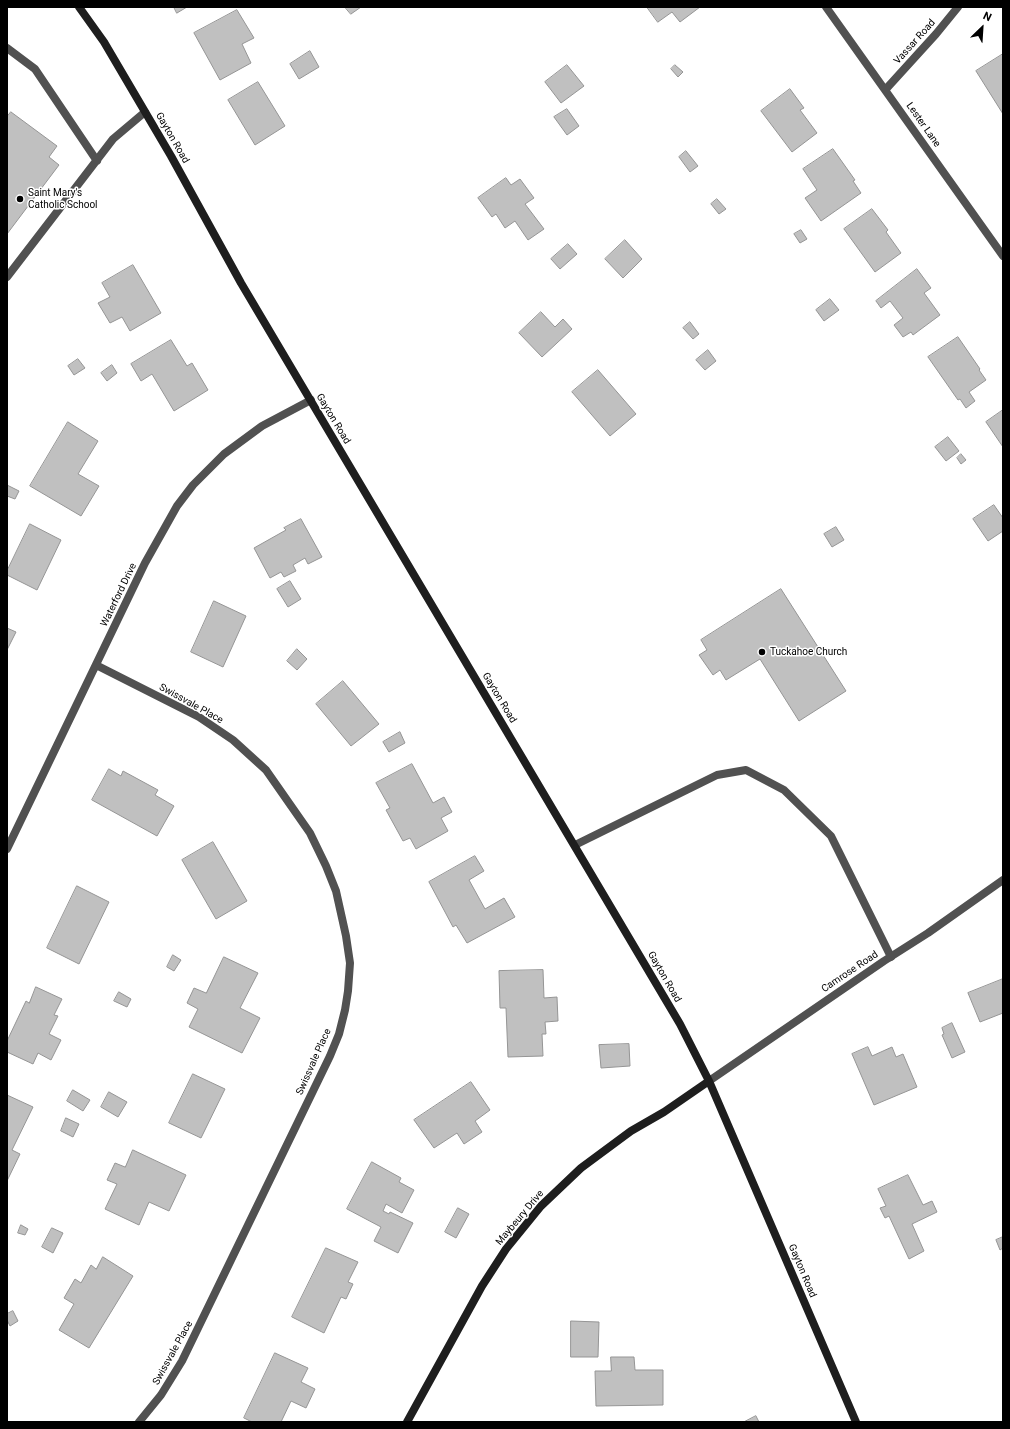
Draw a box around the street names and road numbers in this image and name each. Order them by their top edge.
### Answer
street label: Vassar Road [892,17,938,67]
street label: Lester Lane [903,100,943,150]
street label: Gayton Road [153,110,191,166]
street label: Gayton Road [313,392,353,446]
street label: Waterford Drive [98,561,140,629]
street label: Gayton Road [479,671,519,725]
street label: Swissvale Place [157,681,225,727]
street label: Gayton Road [645,949,683,1005]
street label: Camrose Road [819,949,881,995]
street label: Swissvale Place [294,1027,334,1097]
street label: Maybeury Drive [493,1188,547,1248]
street label: Gayton Road [785,1243,819,1299]
street label: Swissvale Place [150,1319,196,1387]

